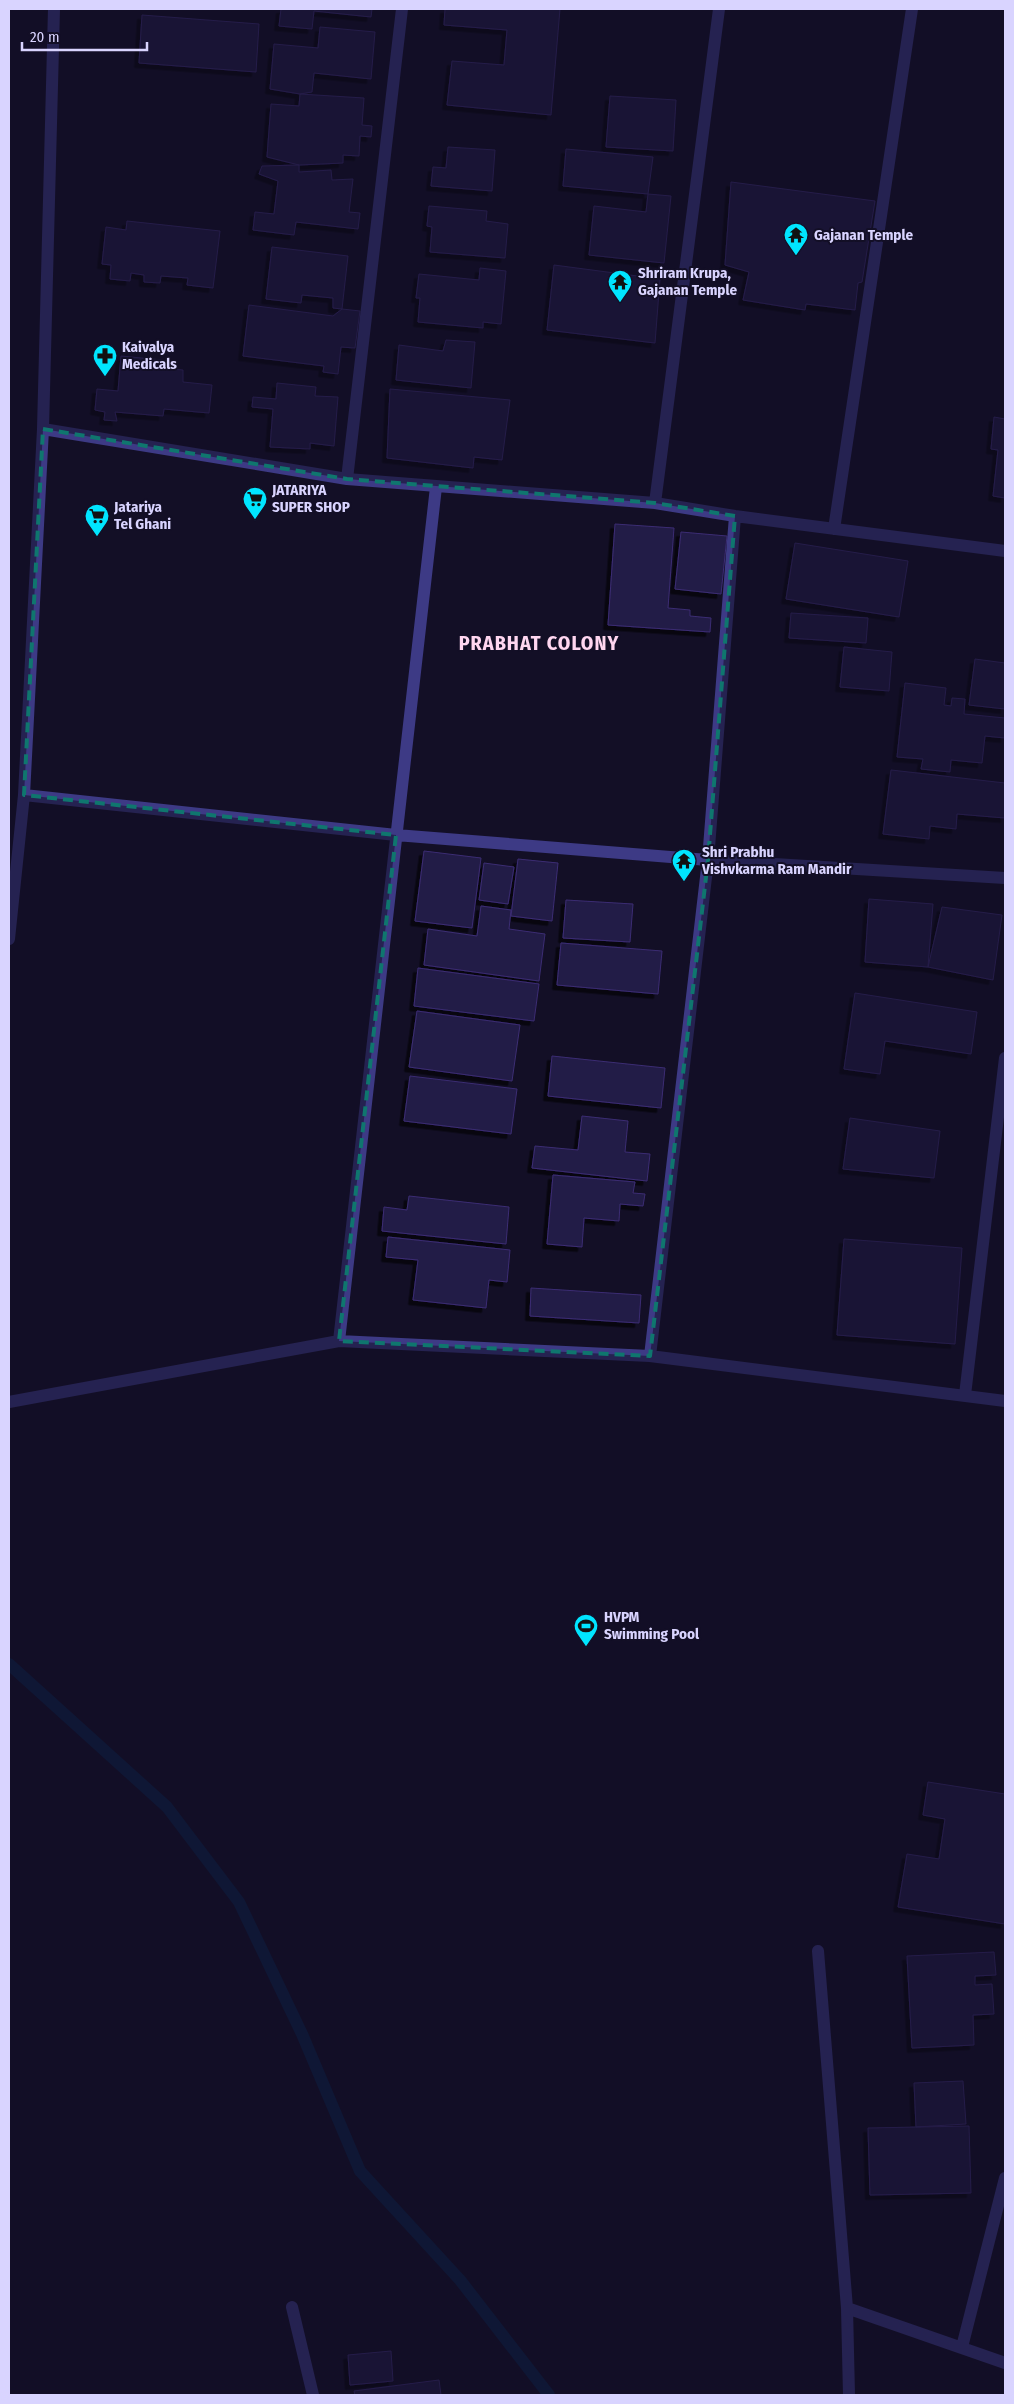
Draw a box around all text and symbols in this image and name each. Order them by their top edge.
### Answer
scale bar [22,20,148,52]
text: 20 m [30,28,60,46]
temple icon: Gajanan Temple [783,222,809,256]
place label: Gajanan Temple [814,226,914,244]
place label: Shriram Krupa, Gajanan Temple [638,264,738,299]
temple icon: Shriram Krupa, Gajanan Temple [607,269,633,303]
place label: Kaivalya Medicals [122,338,177,373]
pharmacy icon: Kaivalya Medicals [92,343,118,377]
place label: JATARIYA SUPER SHOP [271,481,350,516]
supermarket icon: JATARIYA SUPER SHOP [242,486,268,520]
place label: Jatariya Tel Ghani [113,498,171,533]
supermarket icon: Jatariya Tel Ghani [84,503,110,537]
district label: PRABHAT COLONY [459,631,619,655]
place label: Shri Prabhu Vishvkarma Ram Mandir [701,843,852,878]
temple icon: Shri Prabhu Vishvkarma Ram Mandir [671,848,697,882]
place label: HVPM Swimming Pool [604,1608,700,1643]
sports icon: HVPM Swimming Pool [573,1613,599,1647]

